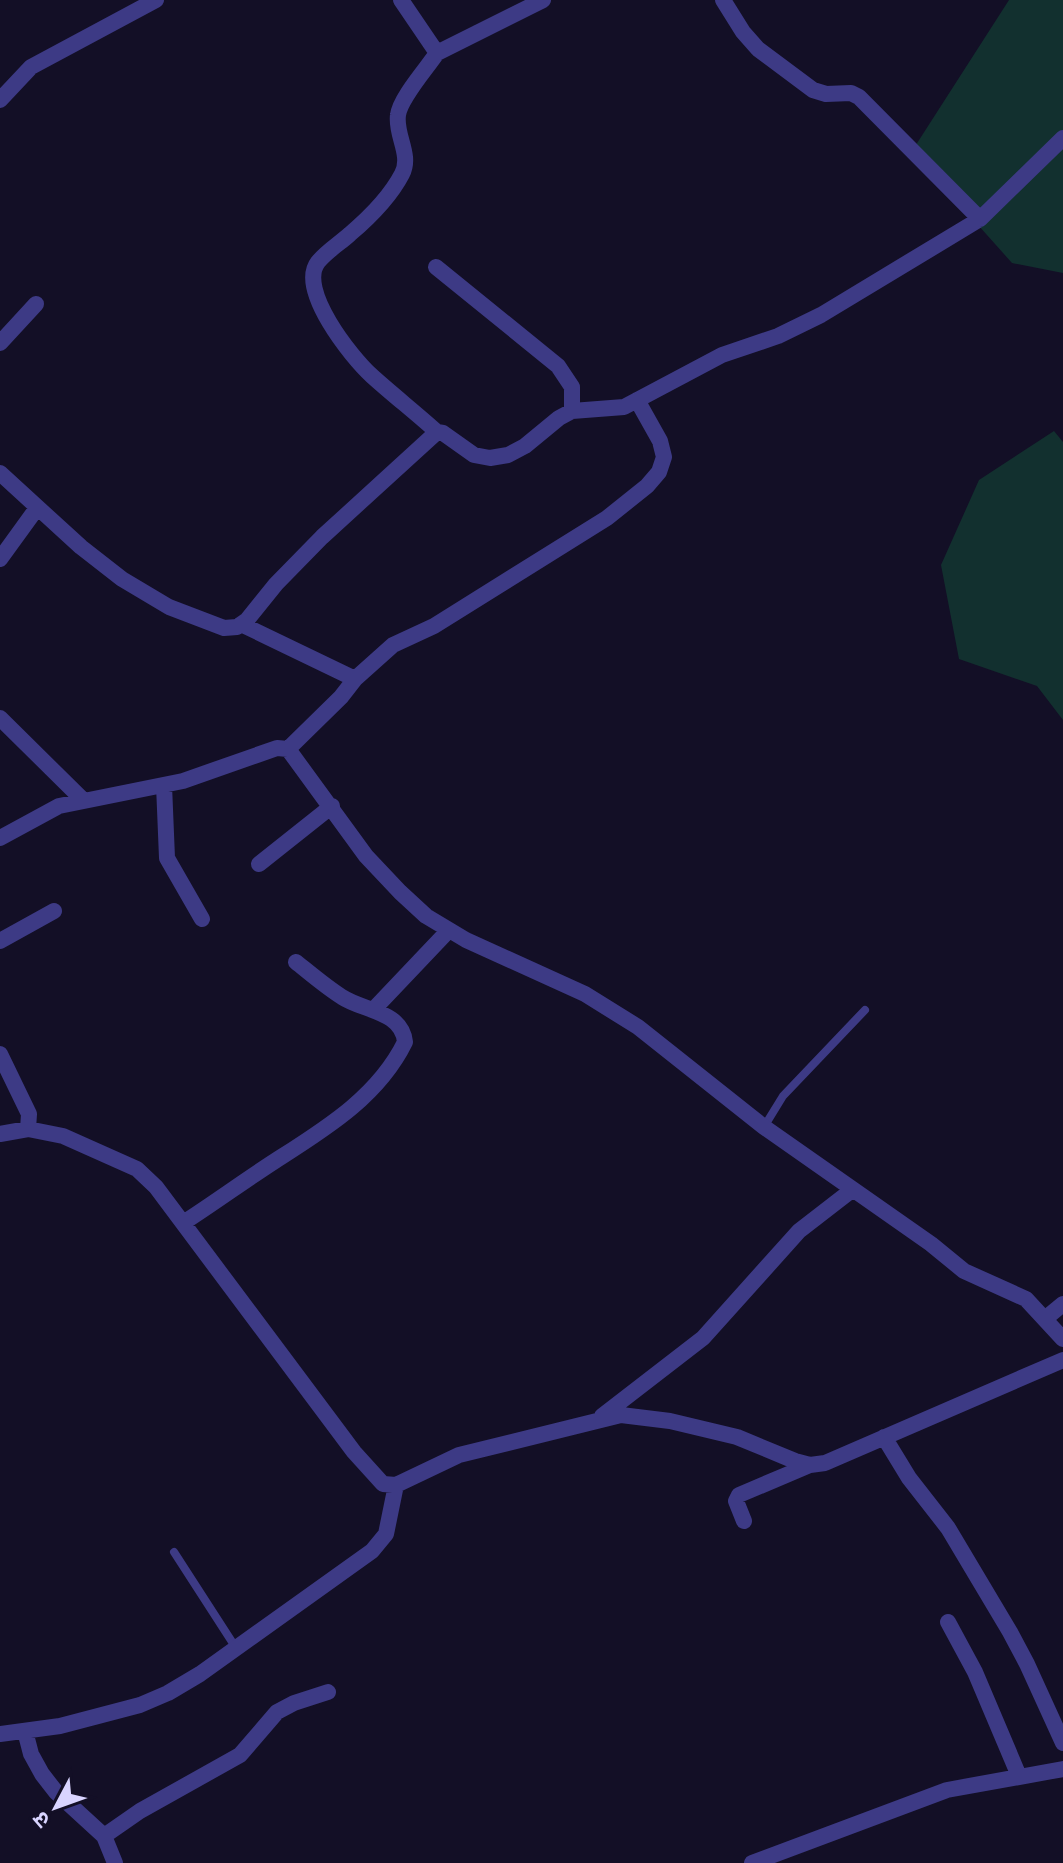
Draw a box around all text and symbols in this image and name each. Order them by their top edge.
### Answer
north arrow [16,1767,96,1847]
text: उ [25,1805,56,1834]

